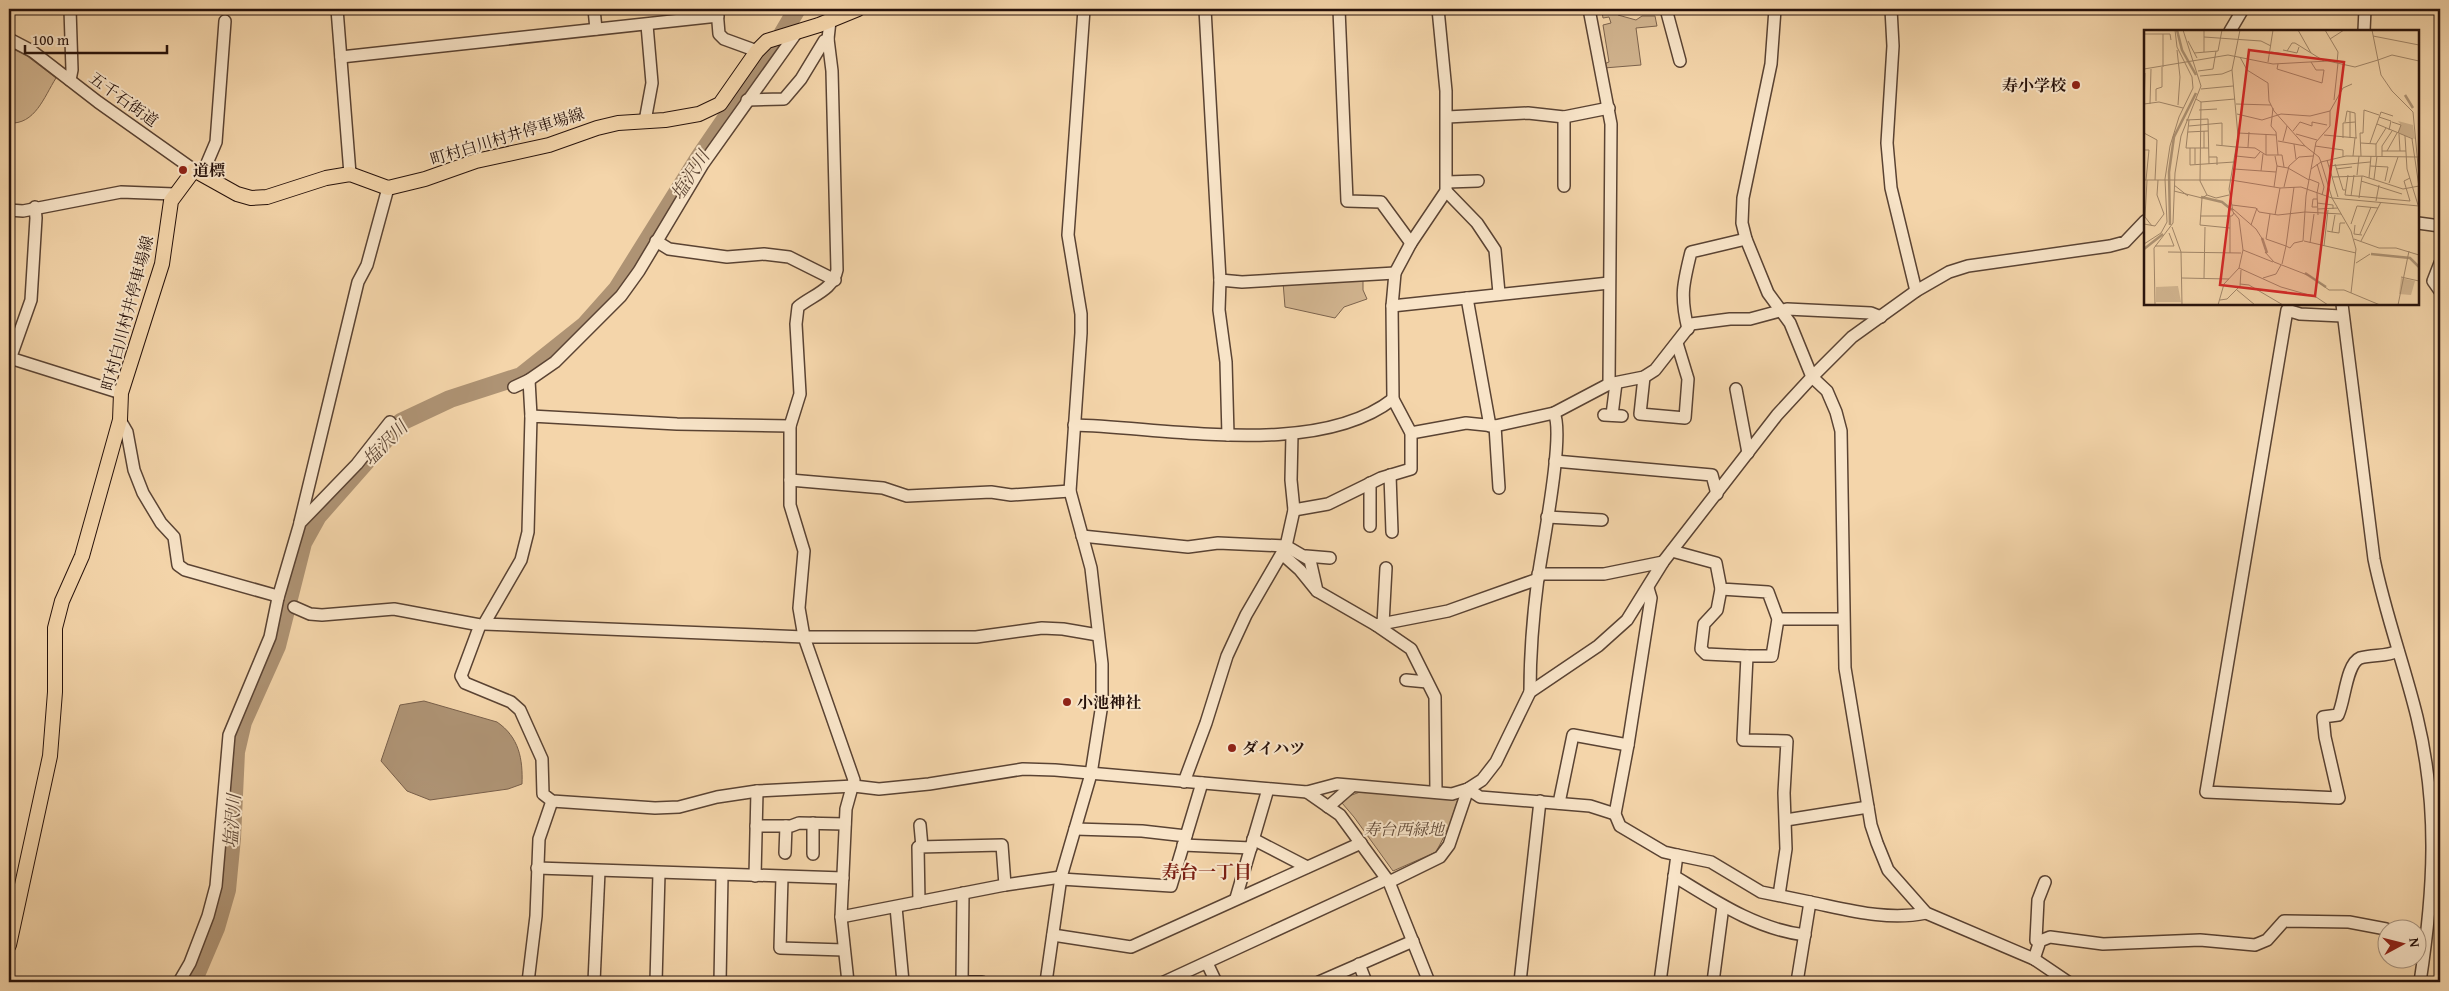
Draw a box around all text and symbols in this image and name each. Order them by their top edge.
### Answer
scale bar [25,22,168,54]
text: 100 m [32,29,70,50]
inset map [2144,30,2419,305]
street label: 五千石街道 [85,66,163,132]
place label: 寿小学校 [2002,73,2067,97]
marker: 寿小学校 [2070,79,2082,91]
street label: 町村白川村井停車場線 [427,101,587,171]
water label: 塩沢川 [664,143,717,205]
place label: 道標 [193,158,225,182]
marker: 道標 [177,164,189,176]
street label: 町村白川村井停車場線 [95,233,159,393]
water label: 塩沢川 [356,413,415,472]
place label: 小池神社 [1077,690,1141,714]
marker: 小池神社 [1061,696,1073,708]
place label: ダイハツ [1242,736,1305,760]
marker: ダイハツ [1226,742,1238,754]
water label: 塩沢川 [217,791,247,849]
park label: 寿台西緑地 [1364,817,1446,841]
district label: 寿台一丁目 [1162,858,1252,885]
north arrow [2376,918,2426,968]
text: N [2404,937,2425,949]

